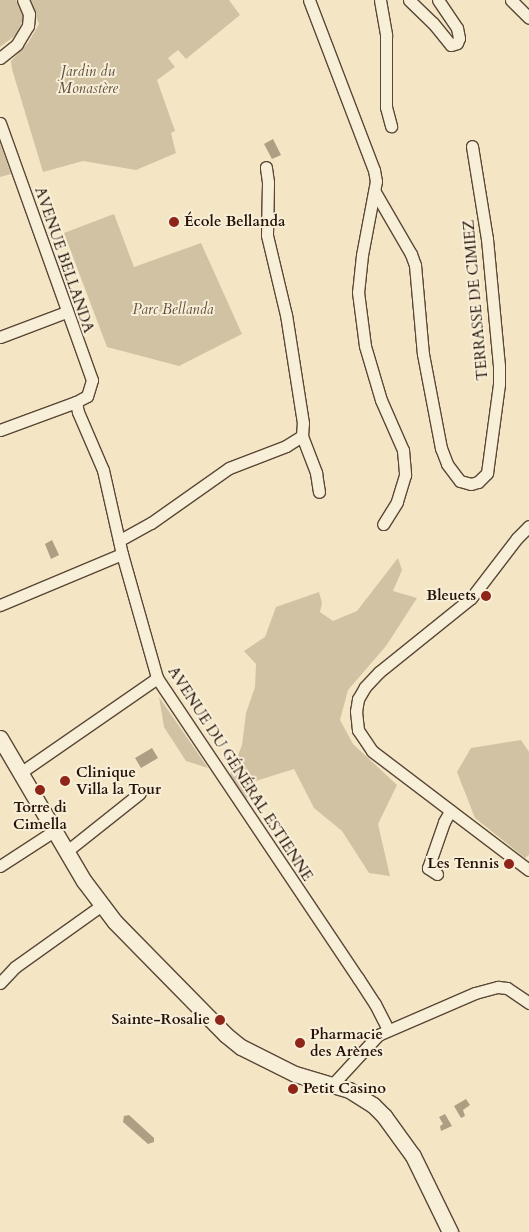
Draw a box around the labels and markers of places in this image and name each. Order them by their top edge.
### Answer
place label: École Bellanda [184,213,286,231]
marker: École Bellanda [168,216,180,228]
place label: Bleuets [426,587,476,605]
marker: Bleuets [480,590,492,602]
place label: Clinique Villa la Tour [76,763,161,798]
marker: Clinique Villa la Tour [58,774,72,788]
marker: Torre di Cimella [34,784,46,796]
place label: Torre di Cimella [13,798,67,833]
place label: Les Tennis [427,855,499,873]
marker: Les Tennis [503,858,515,870]
place label: Sainte-Rosalie [111,1011,210,1029]
marker: Sainte-Rosalie [214,1014,226,1026]
place label: Pharmacie des Arènes [310,1025,383,1060]
marker: Pharmacie des Arènes [294,1037,306,1049]
place label: Petit Casino [303,1080,386,1098]
marker: Petit Casino [287,1083,299,1095]

